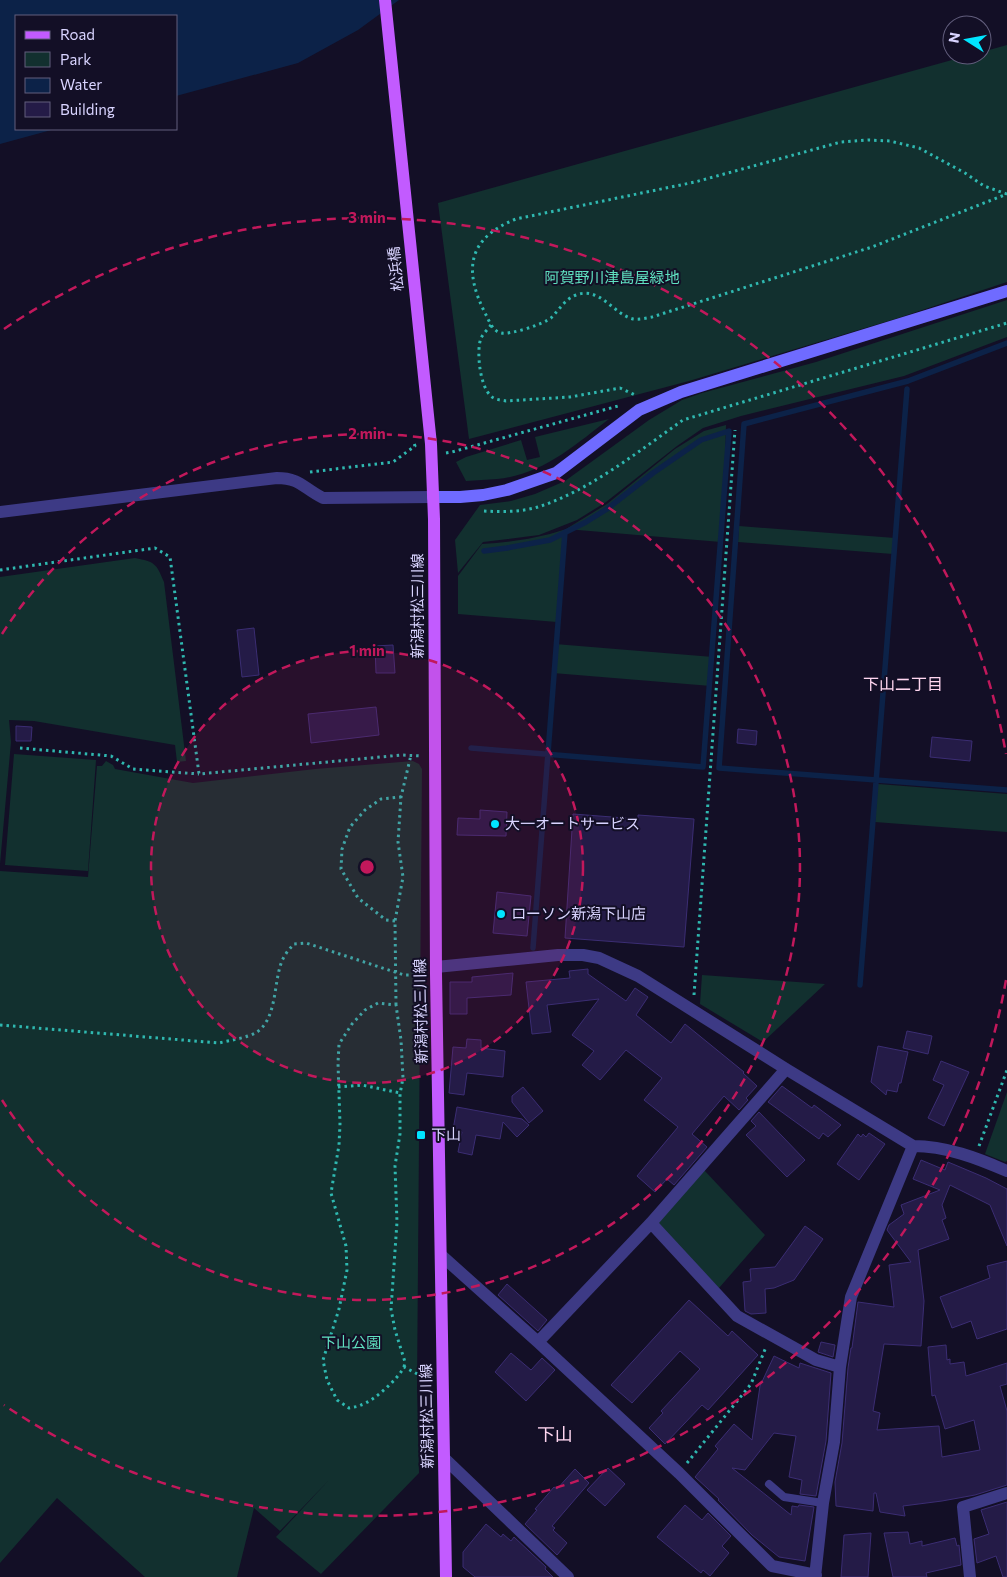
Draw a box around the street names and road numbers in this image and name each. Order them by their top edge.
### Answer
street label: 松浜橋 [384,246,406,292]
street label: 新潟村松三川線 [408,553,426,659]
street label: 新潟村松三川線 [410,958,430,1064]
street label: 新潟村松三川線 [416,1363,436,1469]

